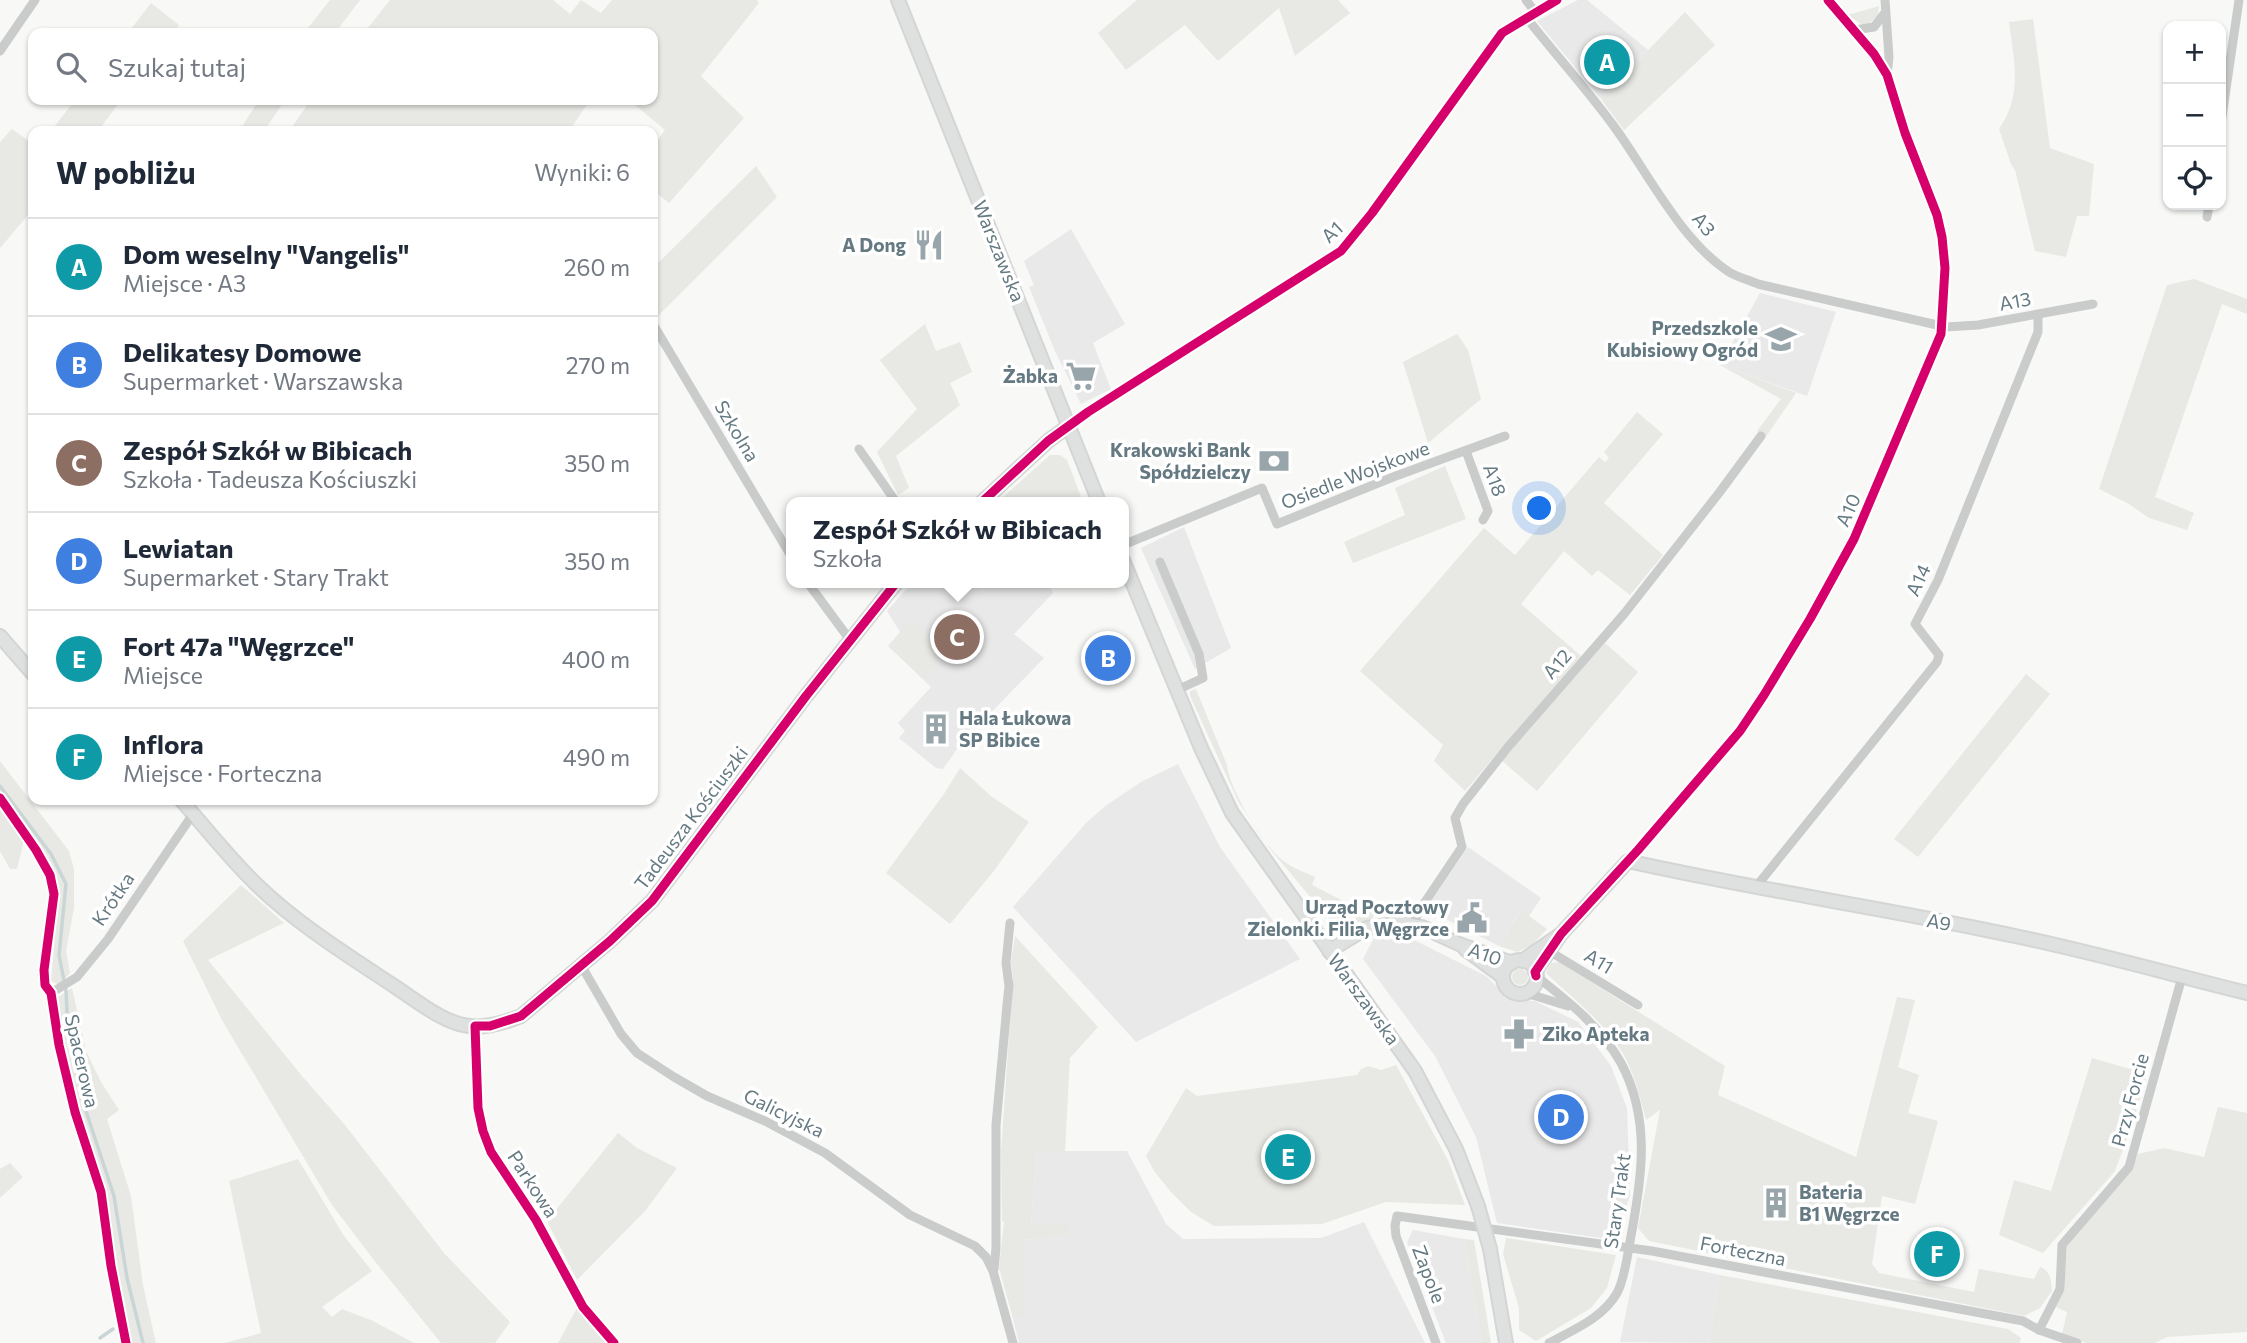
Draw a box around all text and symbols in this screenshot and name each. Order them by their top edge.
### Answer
map controls [2163,21,2226,210]
button: + [2163,21,2226,84]
search box [28,28,658,105]
pin: A [1584,36,1630,88]
icon: search [52,48,90,86]
text: Szukaj tutaj [108,51,246,82]
button: − [2163,84,2226,147]
button: locate [2163,147,2226,210]
text: W pobliżu [56,153,196,190]
text: Wyniki: 6 [534,158,630,186]
street label: Warszawska [969,197,1030,305]
street label: A3 [1688,207,1721,240]
street label: A1 [1316,216,1347,247]
restaurant icon: A Dong [912,228,946,262]
place label: A Dong [842,233,907,256]
text: Dom weselny "Vangelis" [123,238,409,269]
text: A [71,253,87,281]
text: 260 m [564,253,630,281]
text: Miejsce · A3 [123,269,246,297]
street label: A13 [1997,286,2033,315]
place label: Przedszkole Kubisiowy Ogród [1607,316,1758,361]
school or university icon: Przedszkole Kubisiowy Ogród [1764,322,1798,356]
text: Delikatesy Domowe [123,336,361,367]
text: B [71,351,87,379]
text: 270 m [566,351,630,379]
supermarket icon: Żabka [1064,359,1098,393]
place label: Żabka [1003,364,1058,387]
text: Supermarket · Warszawska [123,367,403,395]
street label: Szkolna [710,396,765,466]
text: Zespół Szkół w Bibicach [123,434,412,465]
street label: Osiedle Wojskowe [1277,436,1432,513]
place label: Krakowski Bank Spółdzielczy [1110,438,1252,483]
bank icon: Krakowski Bank Spółdzielczy [1257,444,1291,478]
text: C [71,449,87,477]
text: 350 m [564,449,630,477]
street label: A18 [1479,461,1512,499]
text: Szkoła · Tadeusza Kościuszki [123,465,417,493]
street label: A10 [1830,490,1865,530]
your location [1522,491,1556,525]
popup [786,497,1129,588]
text: Zespół Szkół w Bibicach [813,513,1102,544]
text: Lewiatan [123,532,234,563]
text: Szkoła [813,544,882,572]
text: D [71,547,87,575]
text: 350 m [564,547,630,575]
street label: A14 [1900,560,1935,599]
text: Supermarket · Stary Trakt [123,563,389,591]
pin: C [934,611,980,663]
text: Fort 47a "Węgrzce" [123,630,354,661]
pin: B [1085,632,1131,684]
street label: A12 [1538,644,1576,683]
text: E [72,645,86,673]
text: 400 m [562,645,630,673]
text: Miejsce [123,661,203,689]
place label: Hala Łukowa SP Bibice [959,706,1071,751]
building icon: Hala Łukowa SP Bibice [919,712,953,746]
text: Inflora [123,728,204,759]
street label: Tadeusza Kościuszki [629,741,752,894]
text: F [72,743,86,771]
text: 490 m [563,743,630,771]
text: Miejsce · Forteczna [123,759,322,787]
street label: Krótka [86,868,139,930]
place label: Urząd Pocztowy Zielonki. Filia, Węgrzce [1247,895,1450,940]
public building icon: Urząd Pocztowy Zielonki. Filia, Węgrzce [1455,901,1489,935]
street label: A9 [1925,908,1953,935]
street label: A10 [1466,937,1505,970]
street label: A11 [1581,943,1618,978]
street label: Warszawska [1324,948,1405,1049]
street label: Spacerowa [61,1012,104,1110]
pharmacy icon: Ziko Apteka [1502,1017,1536,1051]
place label: Ziko Apteka [1542,1022,1649,1045]
street label: Przy Forcie [2106,1051,2153,1149]
street label: Galicyjska [740,1083,828,1142]
pin: D [1538,1091,1584,1143]
pin: E [1265,1131,1311,1183]
street label: Parkowa [503,1146,564,1222]
street label: Stary Trakt [1598,1152,1635,1250]
place label: Bateria B1 Węgrzce [1799,1180,1900,1225]
building icon: Bateria B1 Węgrzce [1759,1186,1793,1220]
pin: F [1914,1228,1960,1280]
street label: Forteczna [1698,1231,1788,1270]
street label: Zapole [1408,1242,1451,1306]

